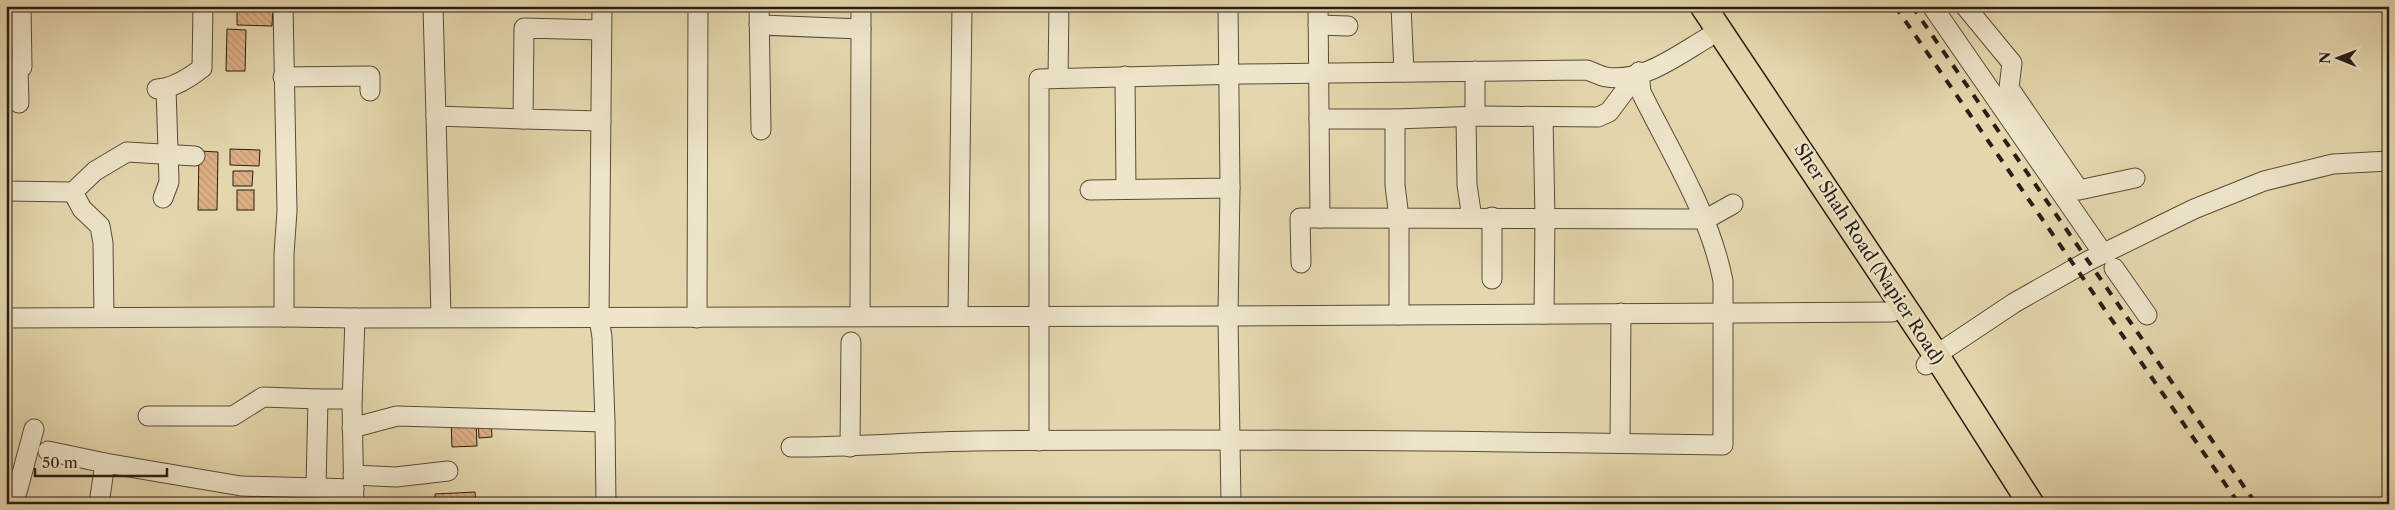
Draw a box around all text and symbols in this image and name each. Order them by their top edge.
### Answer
north arrow [2312,32,2362,82]
text: N [2316,52,2334,64]
street label: Sher Shah Road (Napier Road) [1789,139,1949,369]
scale bar [35,445,168,477]
text: 50 m [42,453,78,472]

